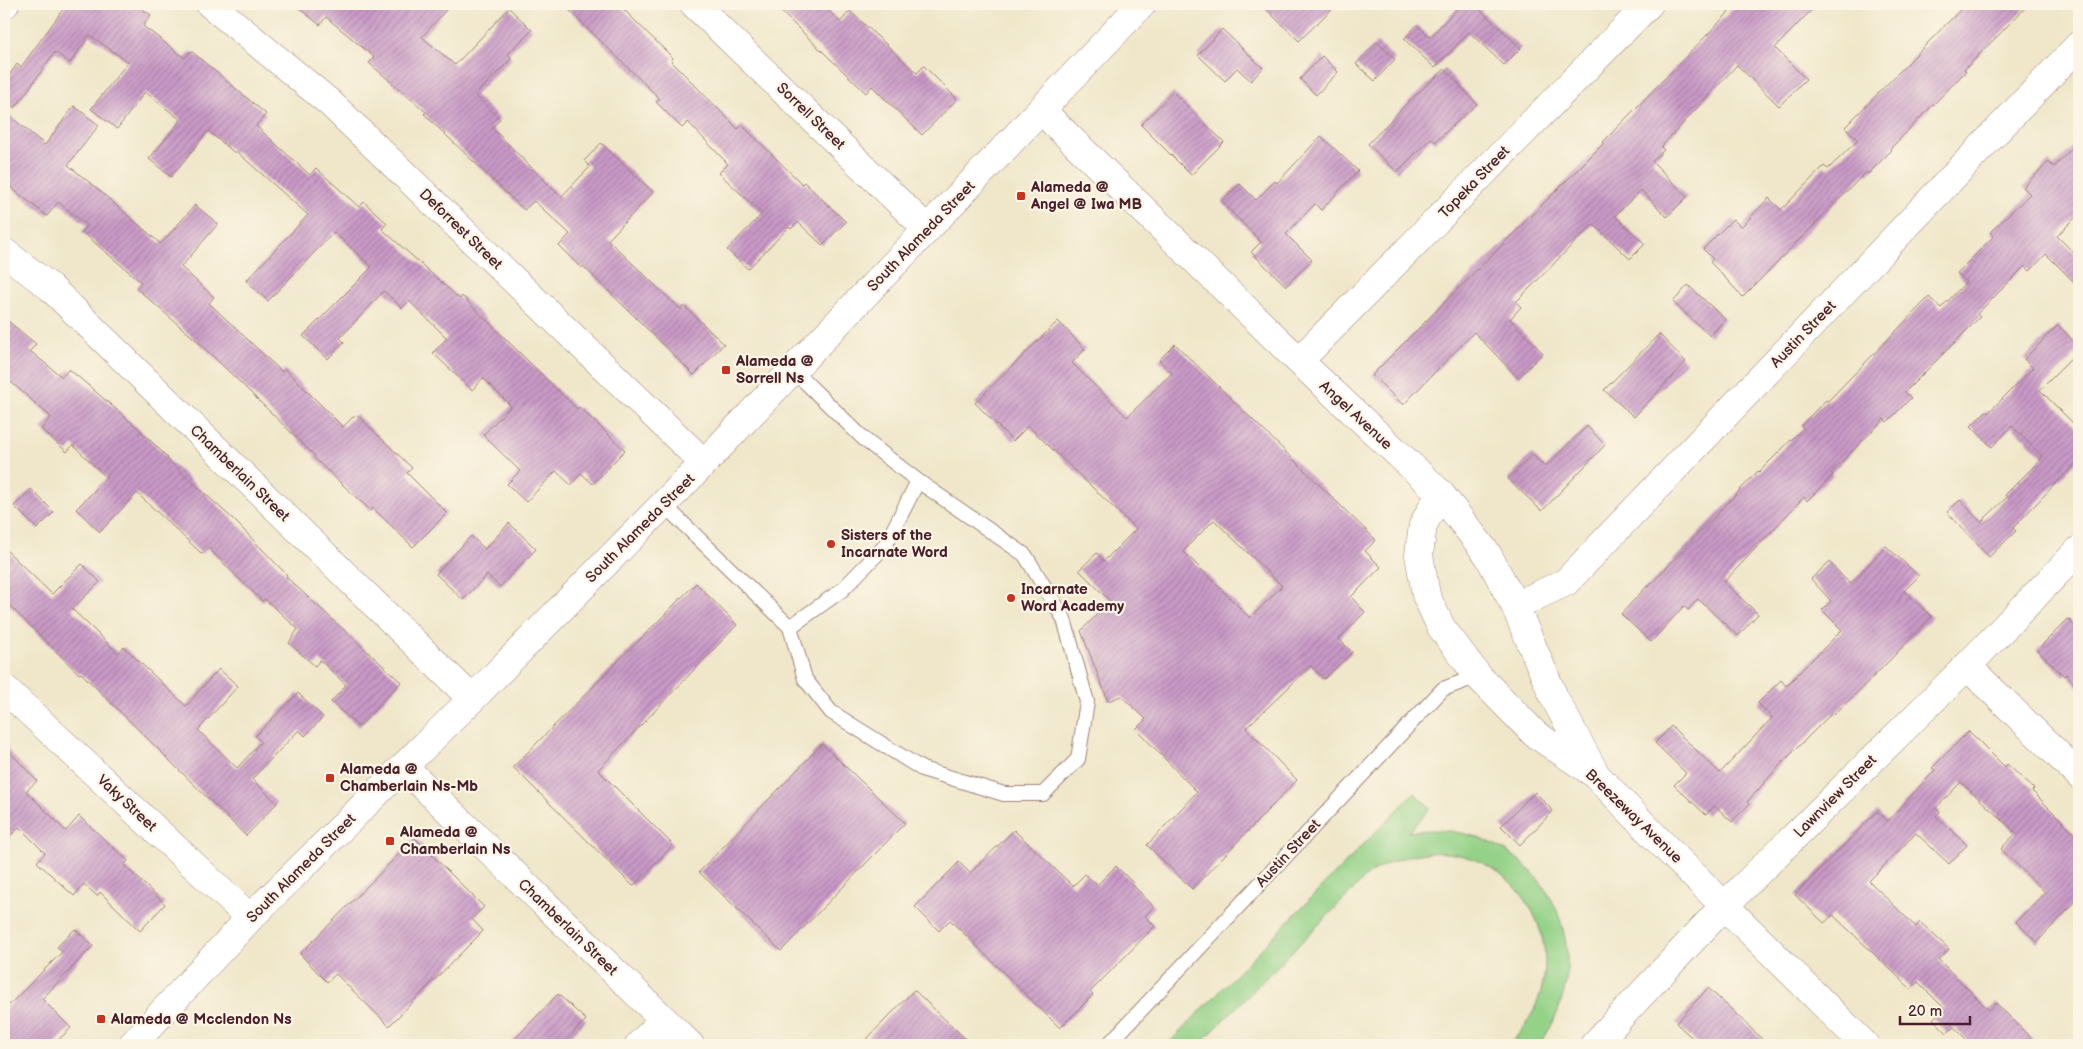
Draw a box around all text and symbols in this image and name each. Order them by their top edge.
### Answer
street label: Sorrell Street [772,79,849,154]
street label: Topeka Street [1435,142,1514,223]
street label: South Alameda Street [863,177,980,296]
place label: Alameda @ Angel @ Iwa MB [1030,178,1142,214]
street label: Deforrest Street [415,185,507,274]
marker: Alameda @ Angel @ Iwa MB [1015,190,1027,202]
street label: Austin Street [1767,296,1840,372]
place label: Alameda @ Sorrell Ns [735,352,814,388]
marker: Alameda @ Sorrell Ns [720,364,732,376]
street label: Angel Avenue [1315,377,1396,454]
street label: Chamberlain Street [186,421,294,526]
street label: South Alameda Street [582,469,699,587]
place label: Sisters of the Incarnate Word [841,526,948,562]
marker: Sisters of the Incarnate Word [825,538,837,550]
place label: Incarnate Word Academy [1021,580,1124,616]
marker: Incarnate Word Academy [1005,592,1017,604]
street label: Lawnview Street [1790,751,1881,842]
place label: Alameda @ Chamberlain Ns-Mb [339,760,478,796]
street label: Breezeway Avenue [1581,765,1686,868]
street label: Vaky Street [93,771,161,836]
marker: Alameda @ Chamberlain Ns-Mb [324,772,336,784]
street label: South Alameda Street [243,809,360,927]
street label: Austin Street [1252,815,1325,891]
place label: Alameda @ Chamberlain Ns [399,823,510,859]
marker: Alameda @ Chamberlain Ns [384,835,396,847]
street label: Chamberlain Street [514,875,622,980]
scale bar [1900,994,1970,1026]
text: 20 m [1908,1002,1942,1021]
place label: Alameda @ Mcclendon Ns [110,1010,292,1029]
marker: Alameda @ Mcclendon Ns [95,1013,107,1025]

